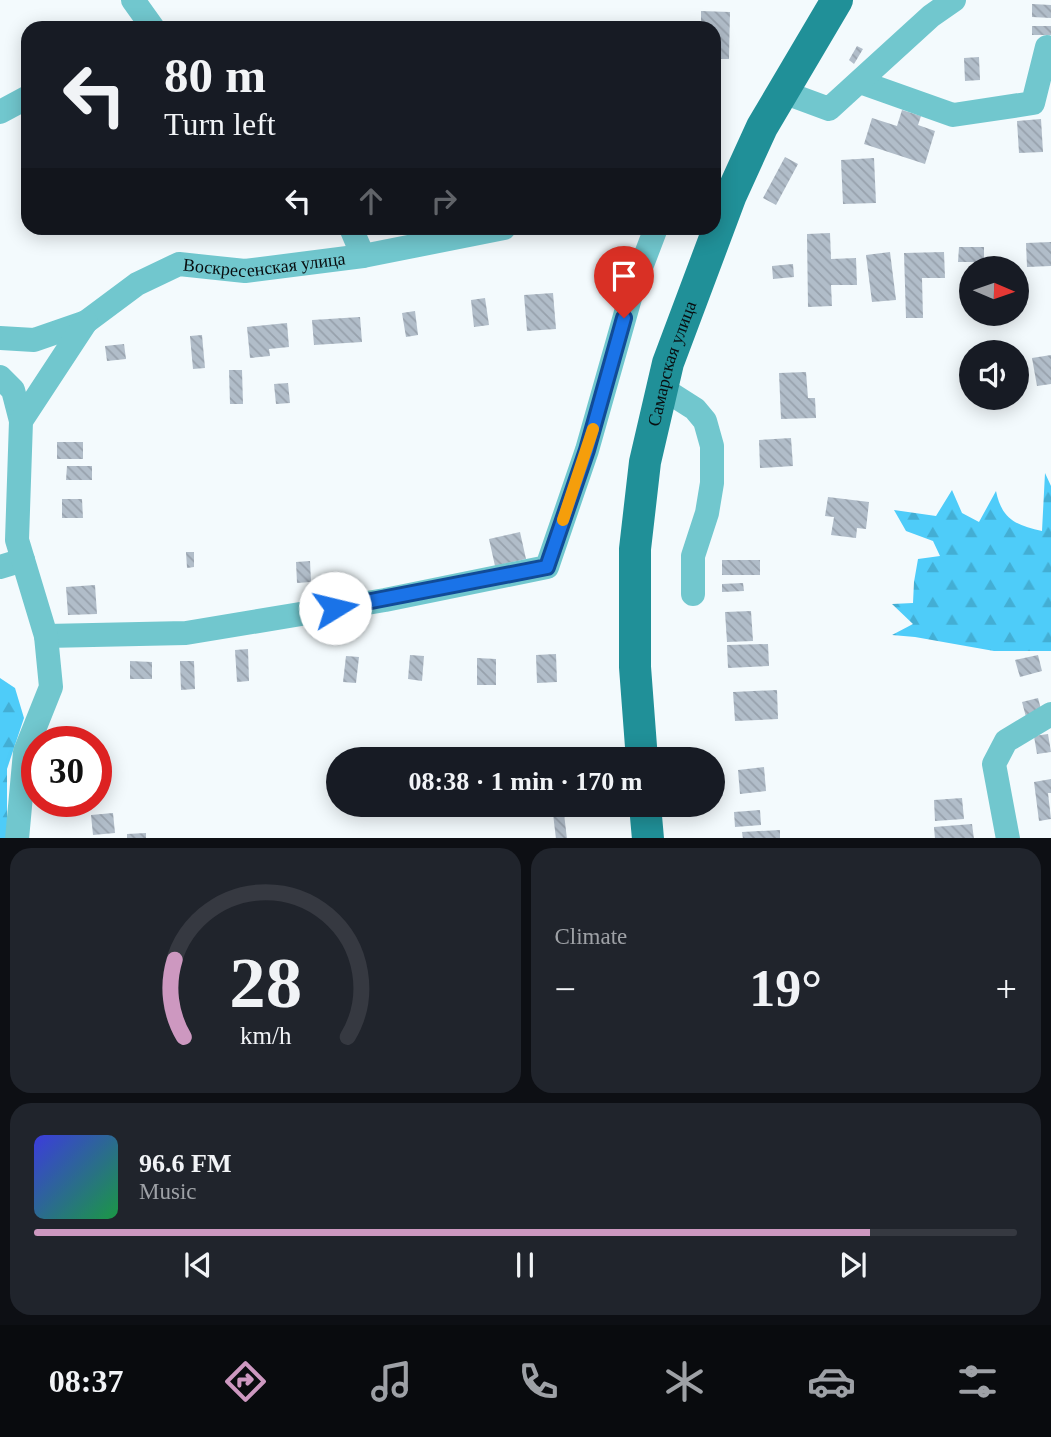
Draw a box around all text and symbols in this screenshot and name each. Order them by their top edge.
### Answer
text: 80 m [164,48,266,103]
icon: left [49,49,140,140]
text: Turn left [164,106,276,142]
icon: left [279,182,317,220]
icon: ahead [352,182,390,220]
icon: right [425,182,463,220]
pin [594,246,654,318]
street label: Воскресенская улица [182,248,347,281]
north arrow [959,256,1029,326]
map controls [959,256,1029,410]
icon: arrive [605,257,643,295]
street label: Самарская улица [644,298,700,428]
button: sound [959,340,1029,410]
position arrow [298,571,372,645]
speed limit sign: 30 [21,726,112,817]
text: 08:38 · 1 min · 170 m [409,767,643,796]
text: Climate [555,924,627,949]
text: 28 [229,942,302,1023]
text: 19° [749,960,822,1017]
text: − [555,968,576,1010]
text: + [996,968,1017,1010]
text: km/h [240,1021,291,1048]
text: 96.6 FM [139,1149,231,1178]
text: Music [139,1179,197,1204]
icon: previous [179,1246,217,1284]
icon: pause [506,1246,544,1284]
icon: next [834,1246,872,1284]
icon: directions [221,1357,270,1406]
icon: music [367,1357,416,1406]
icon: phone [514,1357,563,1406]
icon: climate [660,1357,709,1406]
icon: car [807,1357,856,1406]
icon: filters [953,1357,1002,1406]
text: 08:37 [49,1363,123,1399]

